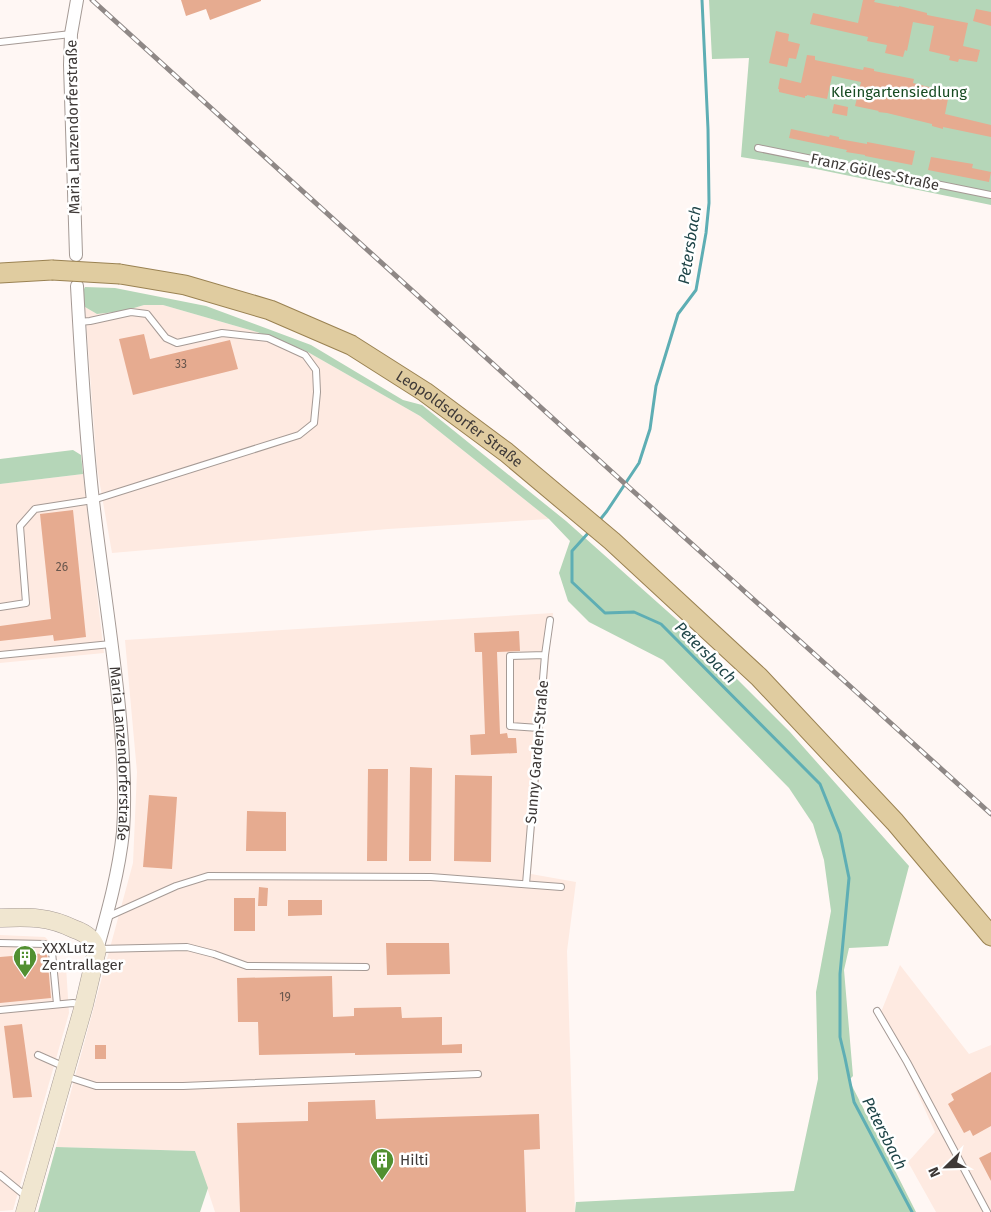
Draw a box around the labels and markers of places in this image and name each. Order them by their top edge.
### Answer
place label: XXXLutz Zentrallager [42,939,124,974]
building icon: XXXLutz Zentrallager [12,944,38,978]
building icon: Hilti [369,1147,395,1181]
place label: Hilti [400,1151,428,1169]

